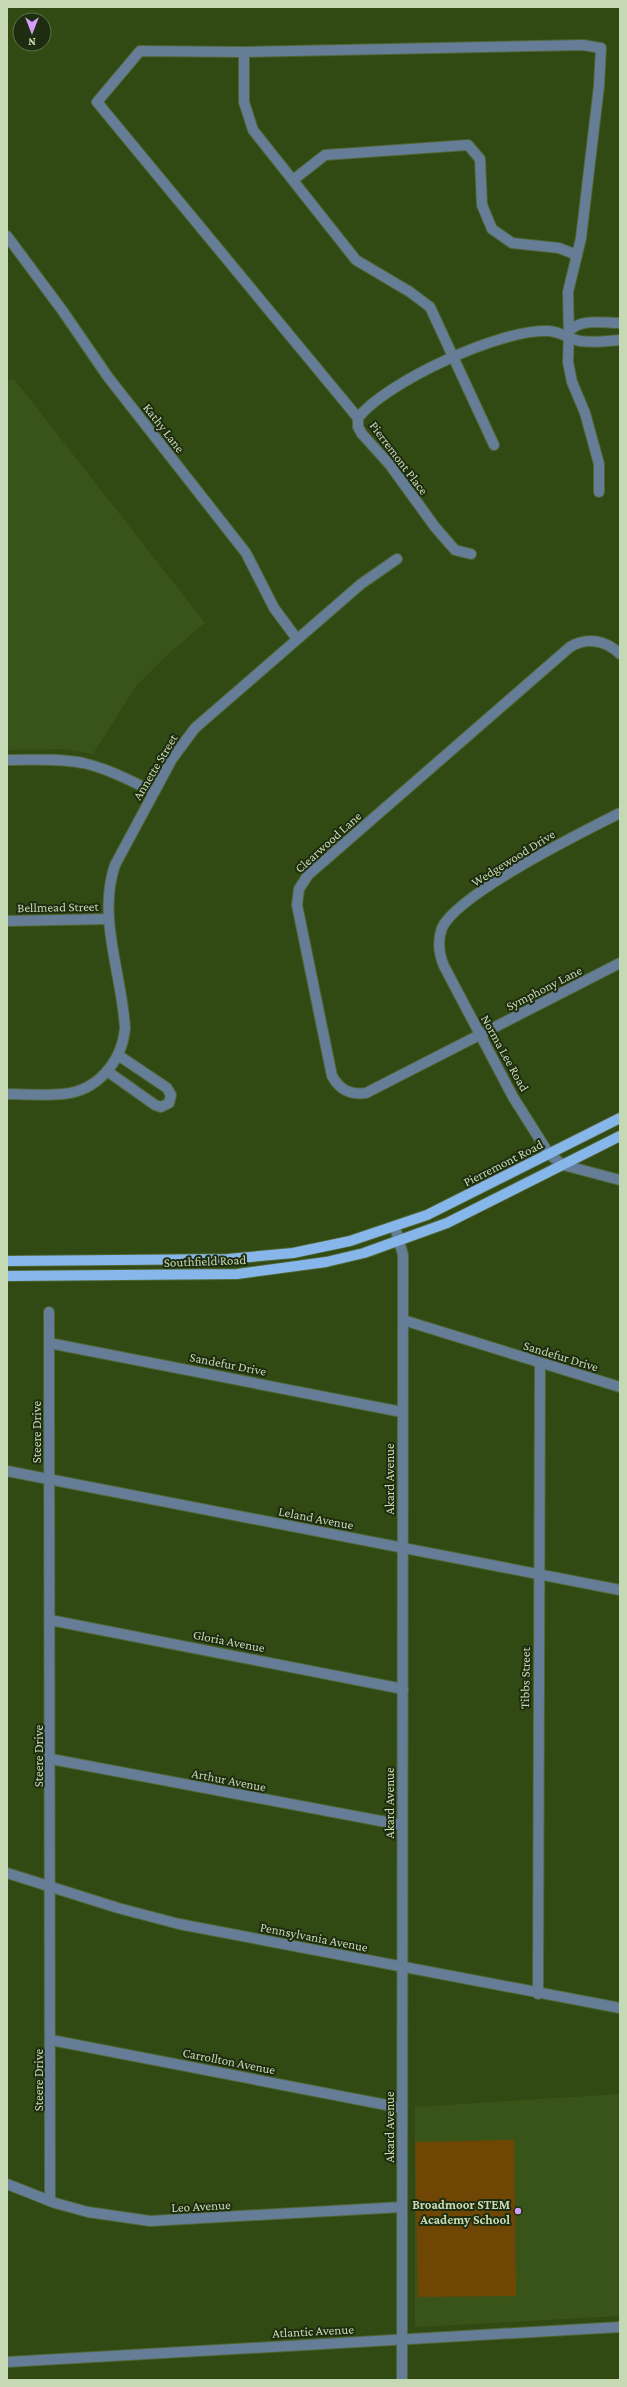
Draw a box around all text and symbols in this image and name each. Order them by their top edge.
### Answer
north arrow [12,12,52,52]
text: N [28,36,36,48]
street label: Kathy Lane [140,400,188,456]
street label: Pierremont Place [367,418,432,498]
street label: Annette Street [129,731,181,803]
street label: Clearwood Lane [292,808,365,876]
street label: Wedgewood Drive [468,826,558,890]
street label: Bellmead Street [17,899,100,915]
street label: Symphony Lane [504,962,585,1014]
street label: Norma Lee Road [478,1012,532,1094]
street label: Pierremont Road [461,1136,545,1189]
street label: Southfield Road [164,1252,247,1270]
street label: Sandefur Drive [522,1337,601,1375]
street label: Sandefur Drive [188,1349,268,1379]
street label: Steere Drive [29,1400,44,1463]
street label: Akard Avenue [382,1443,397,1515]
street label: Leland Avenue [277,1503,355,1533]
street label: Gloria Avenue [192,1627,266,1655]
street label: Tibbs Street [517,1646,533,1709]
street label: Steere Drive [31,1724,46,1787]
street label: Arthur Avenue [190,1765,268,1795]
street label: Akard Avenue [382,1767,397,1839]
street label: Pennsylvania Avenue [259,1919,369,1955]
street label: Carrollton Avenue [181,2045,277,2077]
street label: Steere Drive [31,2048,46,2111]
street label: Akard Avenue [382,2091,397,2163]
street label: Leo Avenue [171,2197,231,2215]
place label: Broadmoor STEM Academy School [412,2197,510,2227]
marker: Broadmoor STEM Academy School [513,2206,523,2216]
street label: Atlantic Avenue [272,2321,355,2341]

